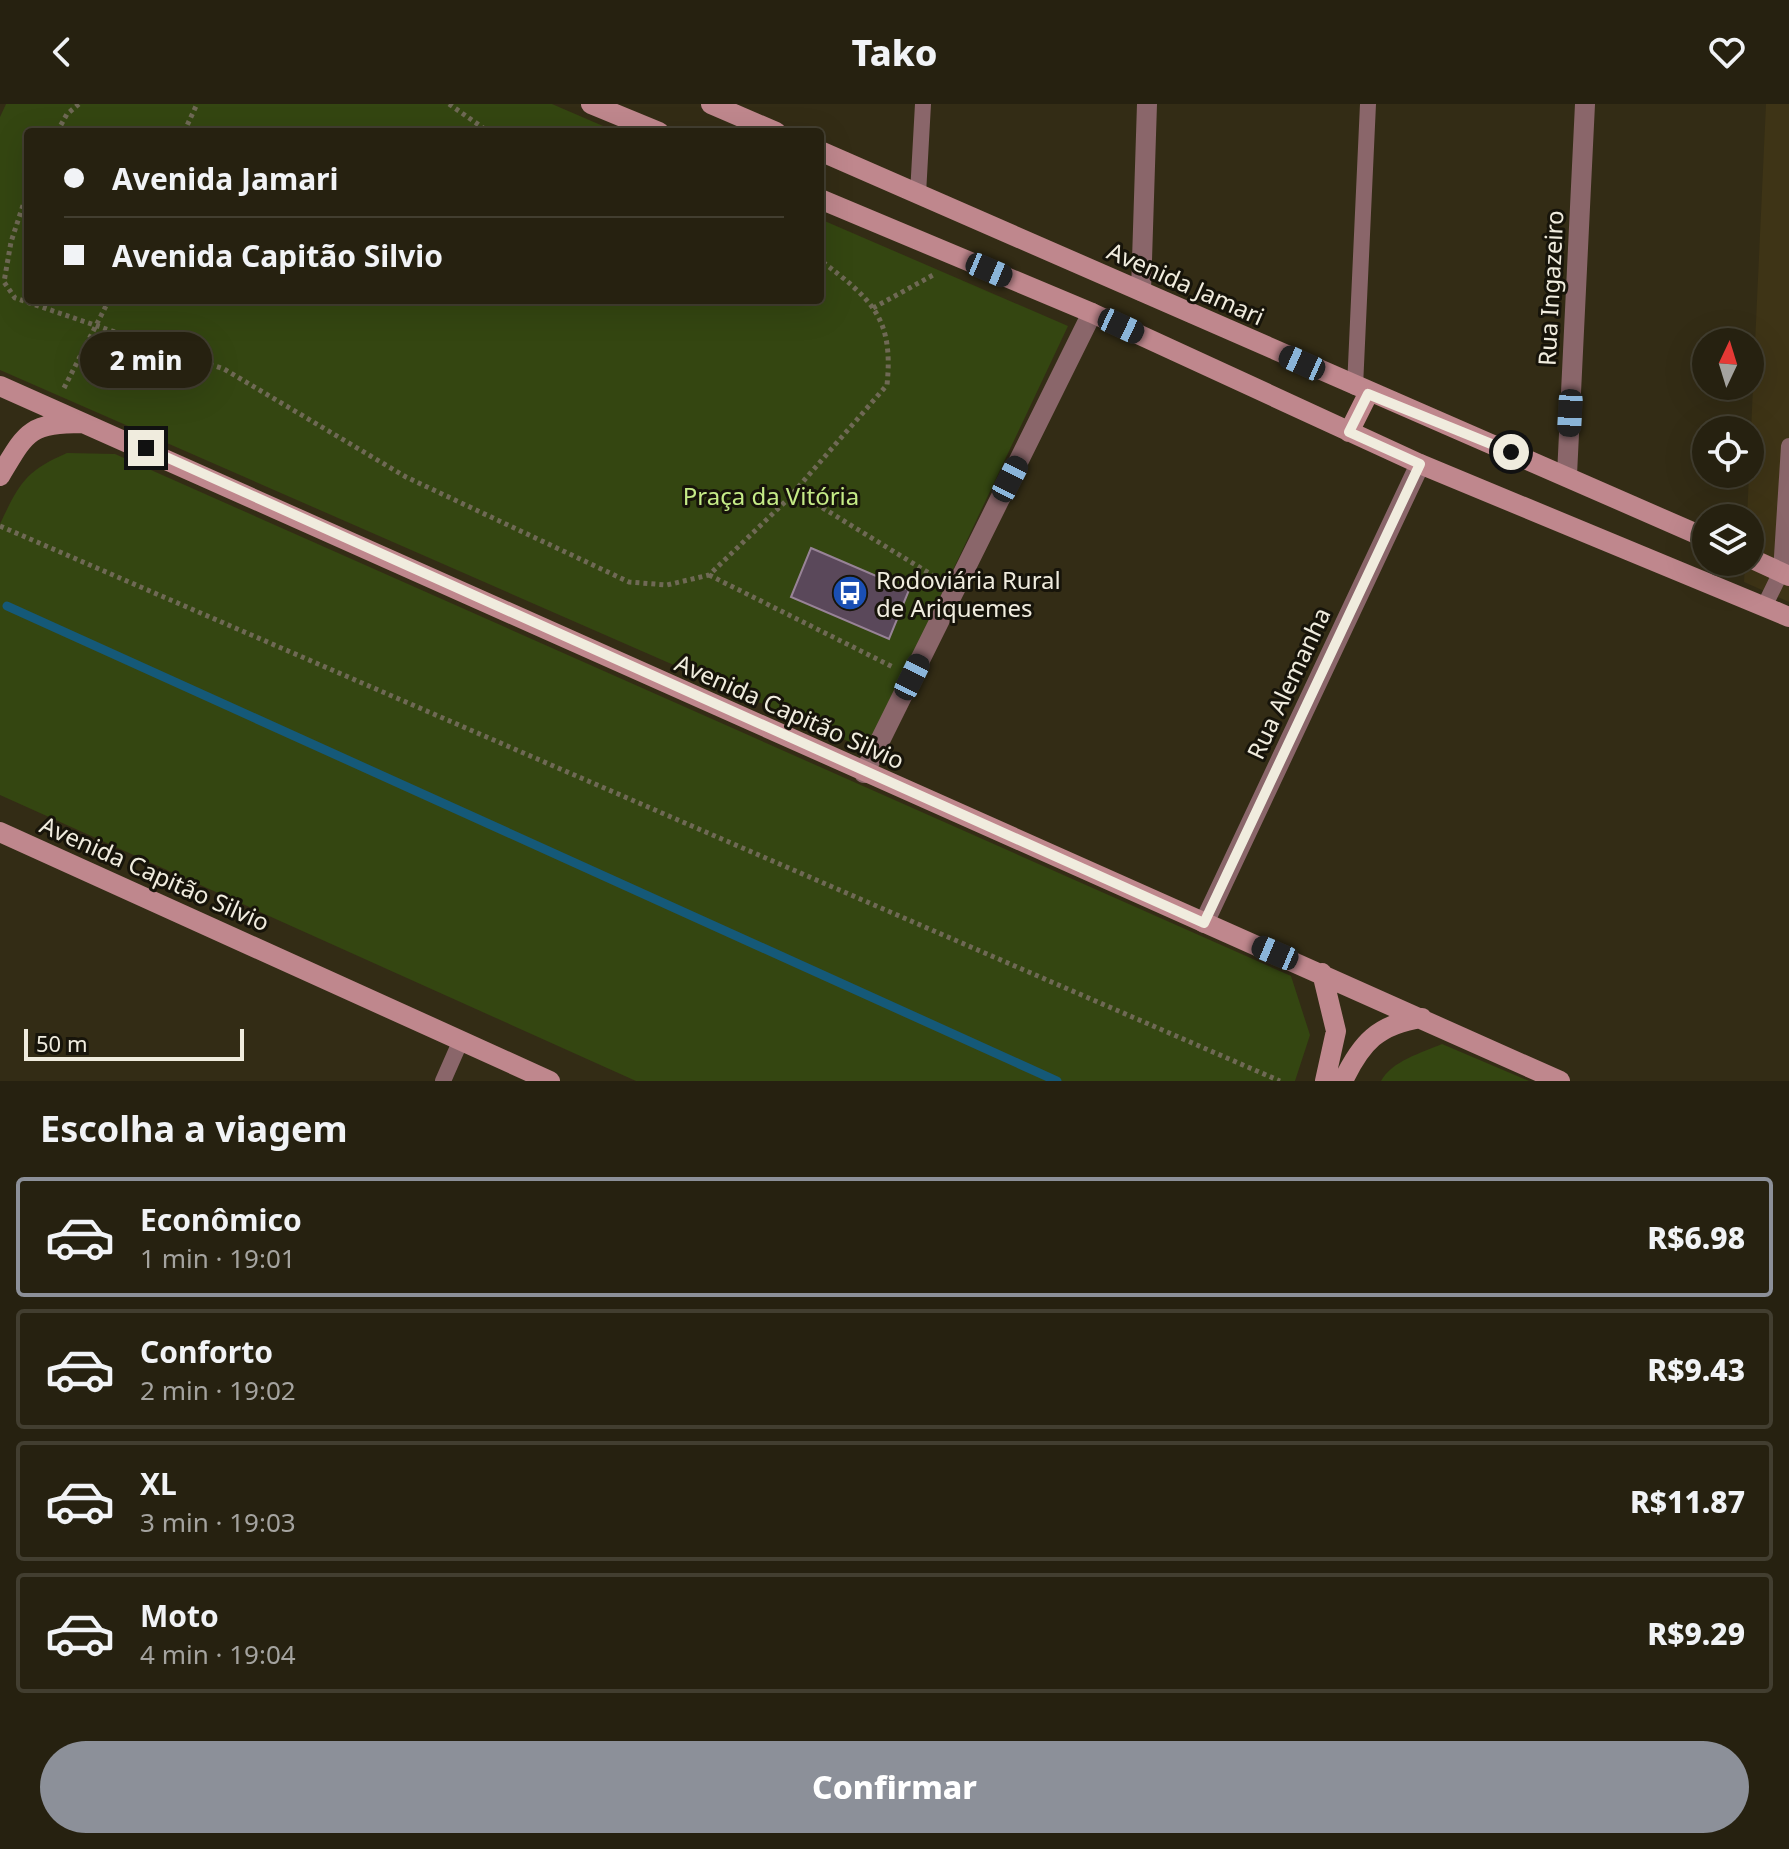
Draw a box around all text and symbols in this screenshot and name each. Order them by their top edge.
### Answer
text: Tako [852,28,937,77]
icon: back [40,30,84,74]
icon: heart [1705,30,1749,74]
text: Avenida Jamari [112,158,339,199]
street label: Rua Ingazeiro [1529,209,1571,367]
street label: Avenida Jamari [1102,234,1270,332]
text: Avenida Capitão Silvio [112,235,443,276]
car [962,250,1016,290]
car [1094,305,1148,347]
north arrow [1692,328,1764,400]
map controls [1692,328,1764,576]
callout: 2 min [80,332,212,388]
text: 2 min [110,342,182,378]
car [1275,342,1329,384]
car [1557,388,1583,438]
button: locate [1692,416,1764,488]
route end [128,430,164,466]
route start [1493,434,1529,470]
car [988,452,1032,506]
park label: Praça da Vitória [683,479,859,512]
button: layers [1692,504,1764,576]
place label: Rodoviária Rural de Ariquemes [876,563,1061,624]
bus stop icon: Rodoviária Rural de Ariquemes [831,574,869,612]
street label: Rua Alemanha [1238,602,1338,764]
street label: Avenida Capitão Silvio [670,646,910,776]
car [891,650,933,704]
street label: Avenida Capitão Silvio [35,808,275,938]
car [1248,933,1302,973]
scale bar [24,1025,244,1061]
text: 50 m [36,1028,87,1058]
text: Escolha a viagem [40,1104,348,1153]
text: Econômico [140,1199,302,1240]
icon: car [44,1201,116,1273]
text: R$6.98 [1647,1217,1745,1258]
text: 1 min · 19:01 [140,1240,296,1276]
text: Conforto [140,1331,273,1372]
icon: car [44,1333,116,1405]
text: R$9.43 [1647,1349,1745,1390]
text: 2 min · 19:02 [140,1372,296,1408]
text: XL [140,1463,177,1504]
icon: car [44,1465,116,1537]
text: R$11.87 [1630,1481,1745,1522]
text: 3 min · 19:03 [140,1504,296,1540]
text: Moto [140,1595,219,1636]
icon: car [44,1597,116,1669]
text: R$9.29 [1647,1613,1745,1654]
text: 4 min · 19:04 [140,1636,296,1672]
button: Confirmar [40,1741,1749,1833]

